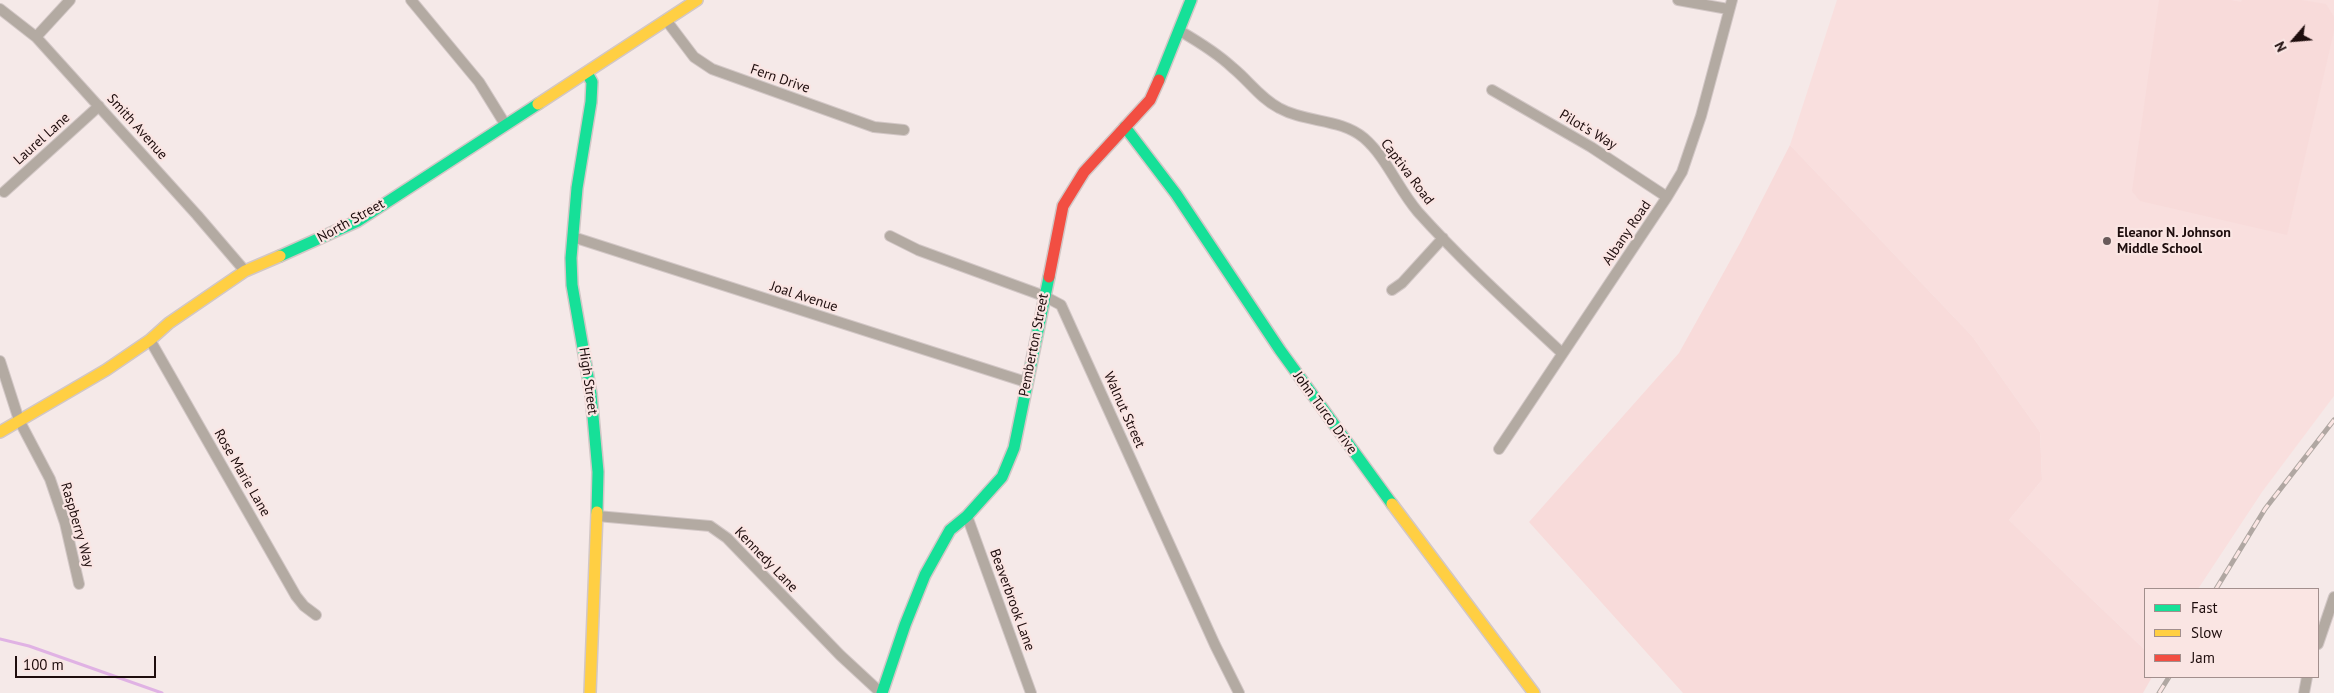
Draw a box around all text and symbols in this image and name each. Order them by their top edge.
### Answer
north arrow [2269,15,2319,65]
text: N [2271,39,2291,55]
street label: Fern Drive [748,61,812,97]
street label: Smith Avenue [103,91,171,163]
street label: Pilot's Way [1556,106,1620,154]
street label: Laurel Lane [10,109,74,169]
street label: Captiva Road [1377,136,1437,208]
street label: North Street [315,196,387,246]
street label: Albany Road [1599,197,1655,269]
place label: Eleanor N. Johnson Middle School [2117,225,2231,258]
marker: Eleanor N. Johnson Middle School [2101,235,2113,247]
street label: Joal Avenue [768,278,840,316]
street label: Pemberton Street [1016,292,1052,398]
street label: High Street [575,346,601,416]
street label: John Turco Drive [1289,368,1361,458]
street label: Walnut Street [1100,369,1148,451]
street label: Rose Marie Lane [210,426,274,520]
street label: Raspberry Way [57,481,97,569]
street label: Kennedy Lane [731,524,801,596]
street label: Beaverbrook Lane [986,547,1038,653]
legend [2144,588,2319,678]
text: Fast [2191,598,2218,617]
text: Slow [2191,623,2222,642]
scale bar [18,646,159,678]
text: Jam [2191,648,2215,667]
text: 100 m [23,655,64,674]

